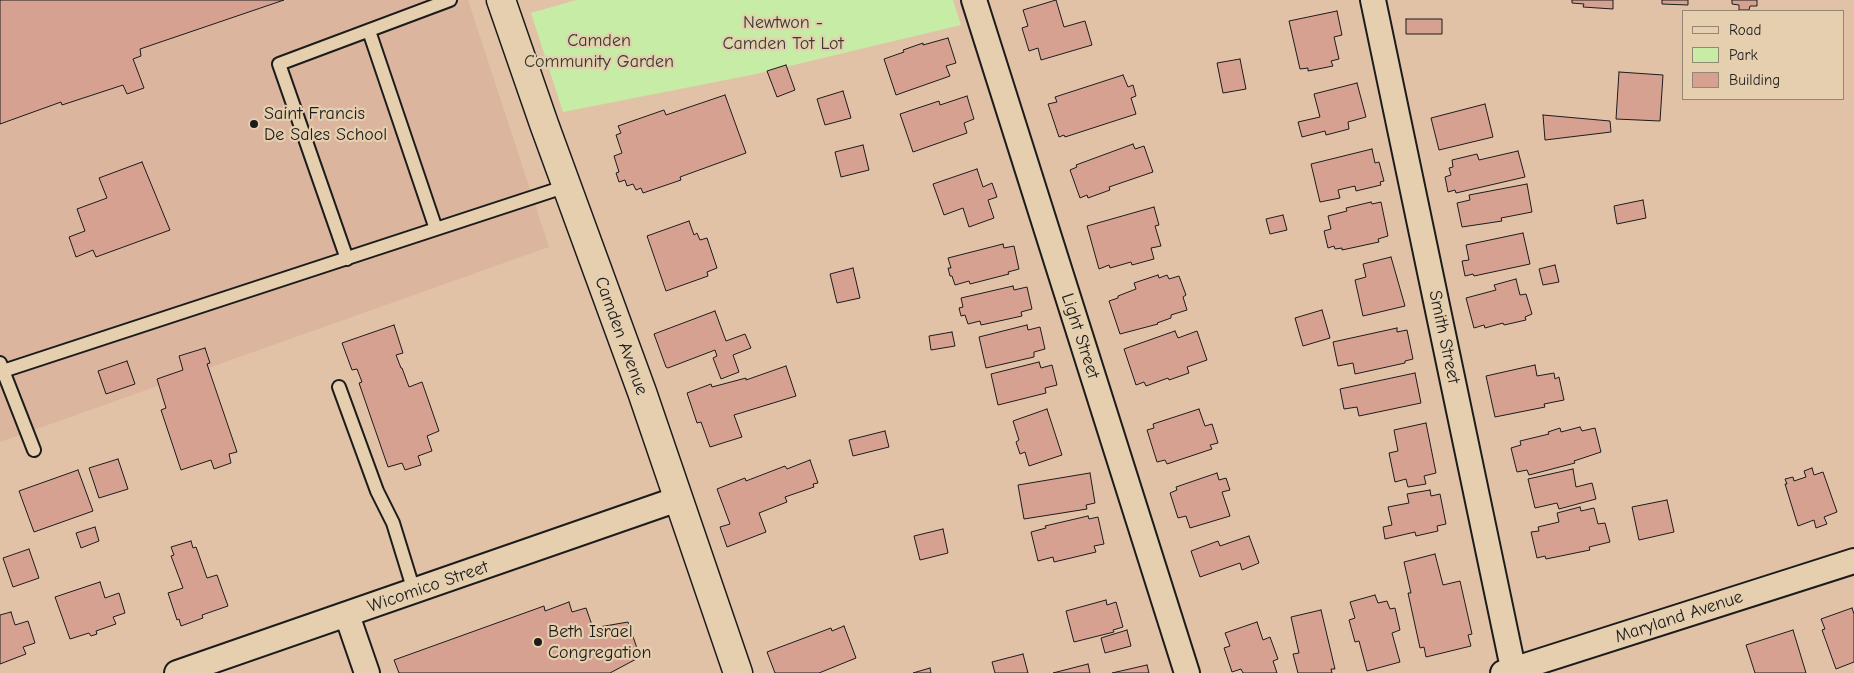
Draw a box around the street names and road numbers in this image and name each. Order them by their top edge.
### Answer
street label: Camden Avenue [590,274,652,398]
street label: Smith Street [1424,288,1464,386]
street label: Light Street [1056,291,1104,381]
street label: Wicomico Street [365,556,491,618]
street label: Maryland Avenue [1612,586,1746,648]

